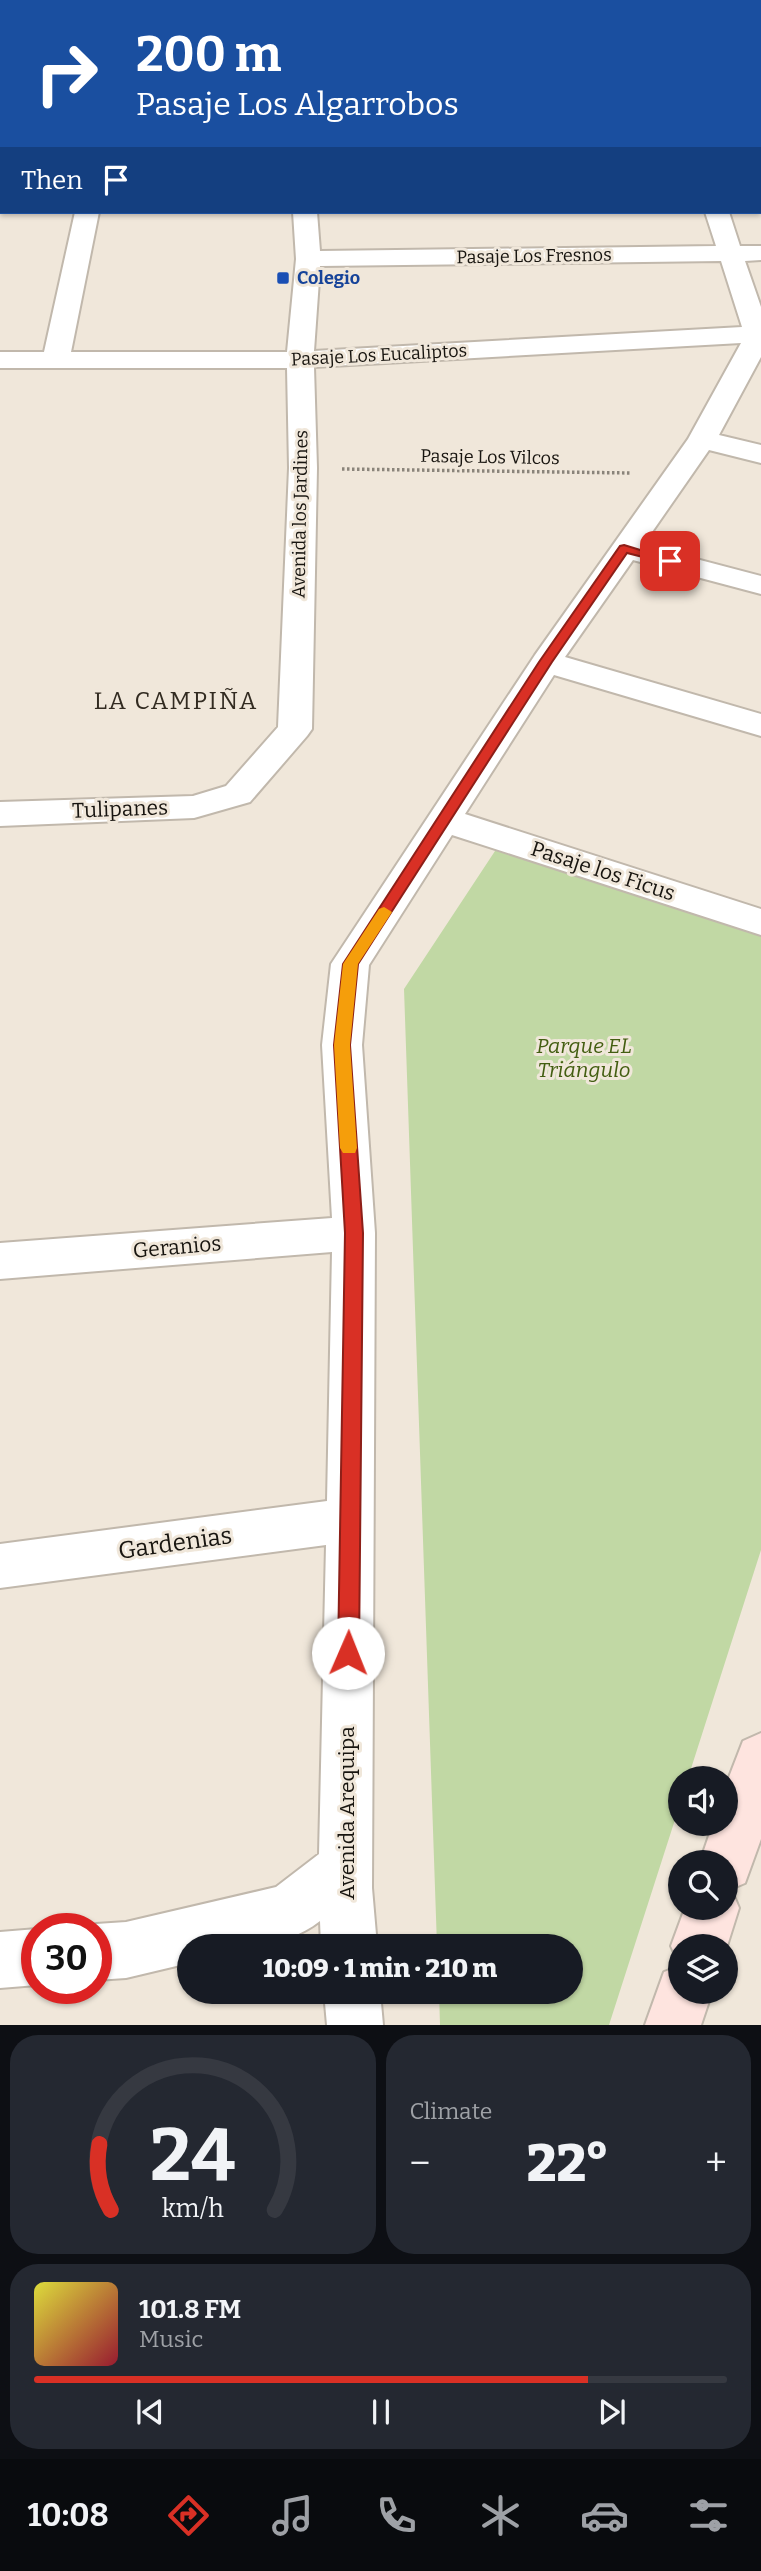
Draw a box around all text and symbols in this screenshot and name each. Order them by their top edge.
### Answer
text: 200 m [136,25,281,84]
icon: right [21,28,112,119]
text: Pasaje Los Algarrobos [136,85,459,123]
icon: arrive [97,161,135,199]
text: Then [21,165,83,196]
street label: Pasaje Los Fresnos [456,244,612,268]
place label: Colegio [297,267,360,289]
marker: Colegio [275,270,291,286]
street label: Pasaje Los Eucaliptos [290,339,468,371]
street label: Avenida los Jardines [288,430,312,598]
street label: Pasaje Los Vilcos [420,445,560,469]
pin [640,531,700,591]
icon: arrive [651,542,689,580]
district label: LA CAMPIÑA [94,687,258,715]
street label: Tulipanes [72,794,168,824]
street label: Pasaje los Ficus [528,835,678,907]
park label: Parque EL Triángulo [536,1033,632,1083]
street label: Geranios [132,1230,222,1264]
street label: Gardenias [116,1521,234,1565]
position arrow [311,1616,385,1690]
street label: Avenida Arequipa [334,1726,360,1900]
map controls [668,1766,738,2004]
button: sound [668,1766,738,1836]
button: search [668,1850,738,1920]
speed limit sign: 30 [21,1913,112,2004]
button: layers [668,1934,738,2004]
text: 10:09 · 1 min · 210 m [263,1953,497,1984]
text: Climate [410,2097,492,2125]
text: 24 [150,2113,235,2200]
text: 22° [527,2132,609,2195]
text: − [410,2140,430,2186]
text: + [705,2140,727,2186]
text: km/h [162,2194,224,2224]
text: 101.8 FM [139,2294,241,2325]
text: Music [139,2325,203,2353]
icon: previous [131,2393,169,2431]
icon: pause [362,2393,400,2431]
icon: next [593,2393,631,2431]
icon: directions [164,2491,213,2540]
icon: music [268,2491,317,2540]
icon: phone [372,2491,421,2540]
icon: climate [476,2491,525,2540]
icon: car [580,2491,629,2540]
icon: filters [684,2491,733,2540]
text: 10:08 [28,2496,109,2534]

